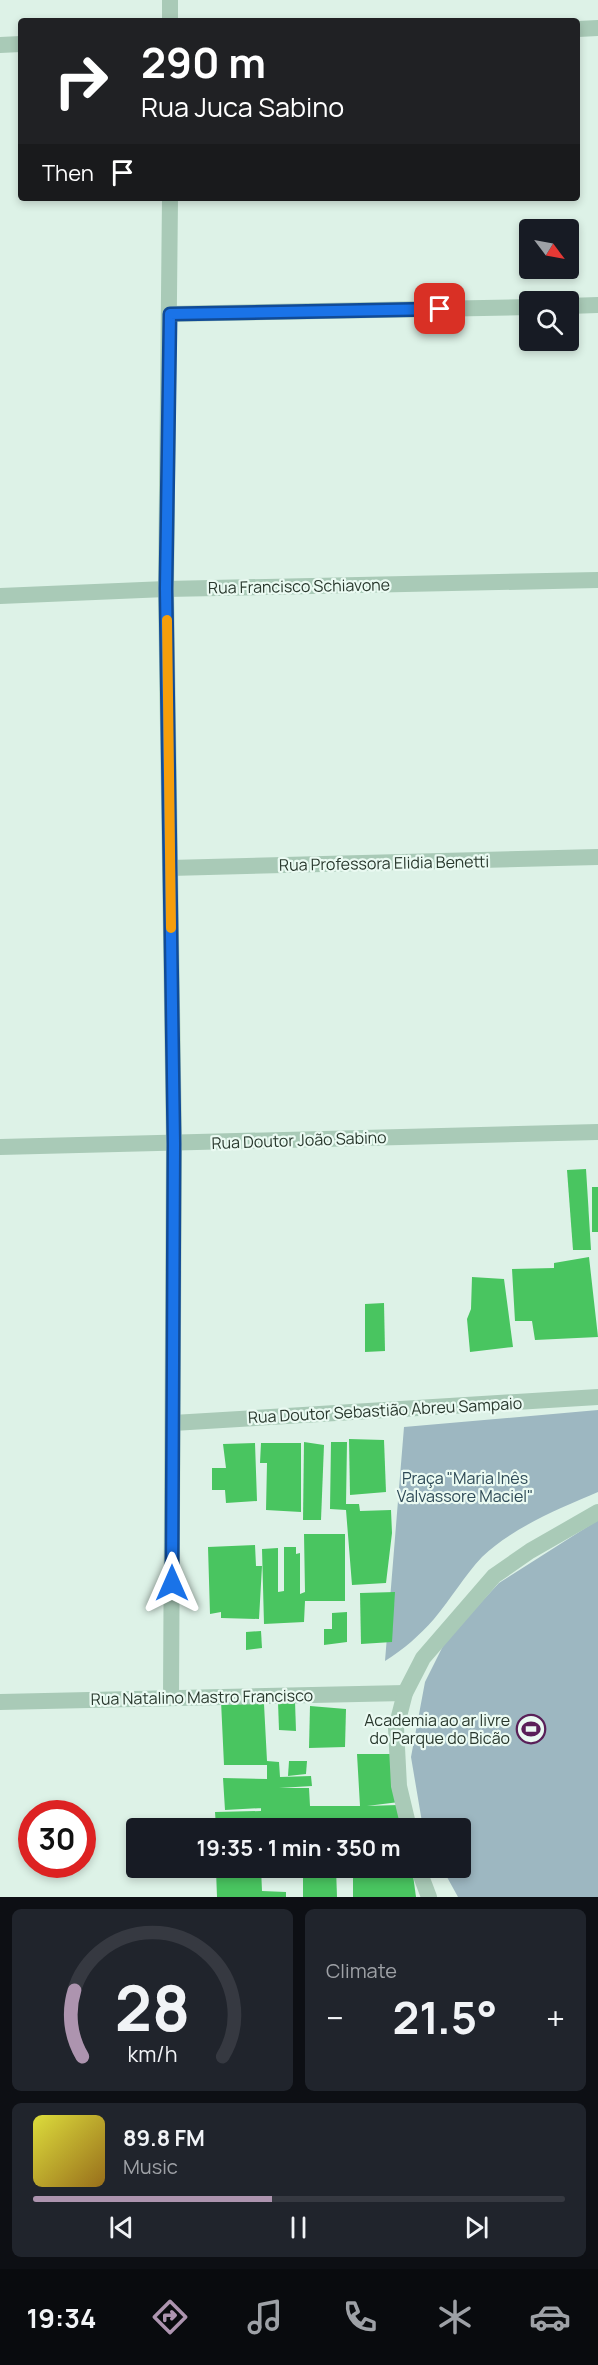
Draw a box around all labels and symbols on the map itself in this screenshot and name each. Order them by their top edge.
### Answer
north arrow [519,219,579,279]
pin [414,283,465,334]
street label: Rua Francisco Schiavone [208,573,390,599]
street label: Rua Professora Elidia Benetti [279,850,489,876]
street label: Rua Doutor João Sabino [211,1126,387,1154]
street label: Rua Doutor Sebastião Abreu Sampaio [247,1392,523,1428]
park label: Praça "Maria Inês Valvassore Maciel" [397,1467,533,1507]
position arrow [140,1551,204,1615]
street label: Rua Natalino Mastro Francisco [91,1684,313,1710]
place label: Academia ao ar livre do Parque do Bicão [364,1709,510,1749]
sports icon: Academia ao ar livre do Parque do Bicão [515,1713,547,1745]
speed limit sign: 30 [18,1800,96,1878]

